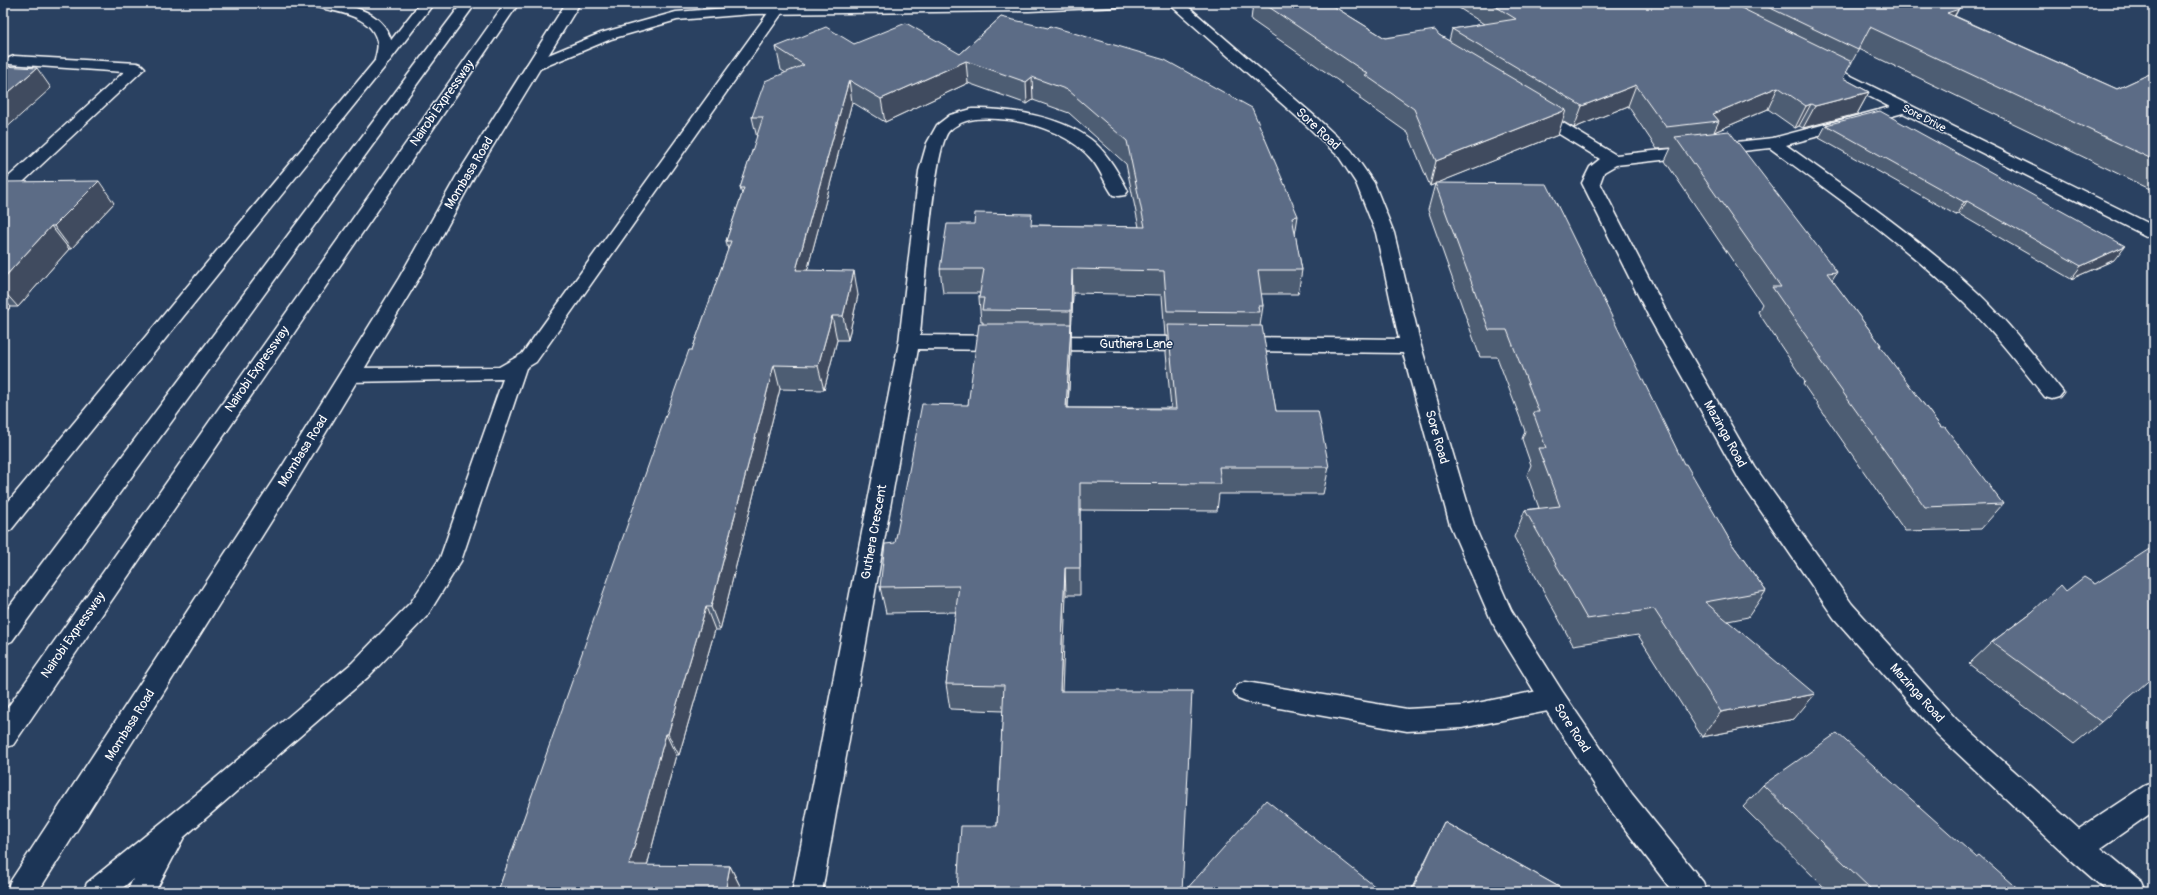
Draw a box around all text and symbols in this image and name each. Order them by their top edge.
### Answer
street label: Nairobi Expressway [406,56,478,149]
street label: Sore Drive [1900,101,1949,135]
street label: Sore Road [1292,104,1344,154]
street label: Mombasa Road [441,134,497,212]
street label: Nairobi Expressway [221,322,293,415]
street label: Guthera Lane [1099,336,1173,352]
street label: Mazinga Road [1700,398,1750,470]
street label: Sore Road [1422,408,1452,466]
street label: Mombasa Road [275,412,331,490]
street label: Guthera Crescent [858,482,890,581]
street label: Nairobi Expressway [37,588,109,681]
street label: Mazinga Road [1886,660,1948,726]
street label: Mombasa Road [102,686,158,764]
street label: Sore Road [1550,701,1594,755]

